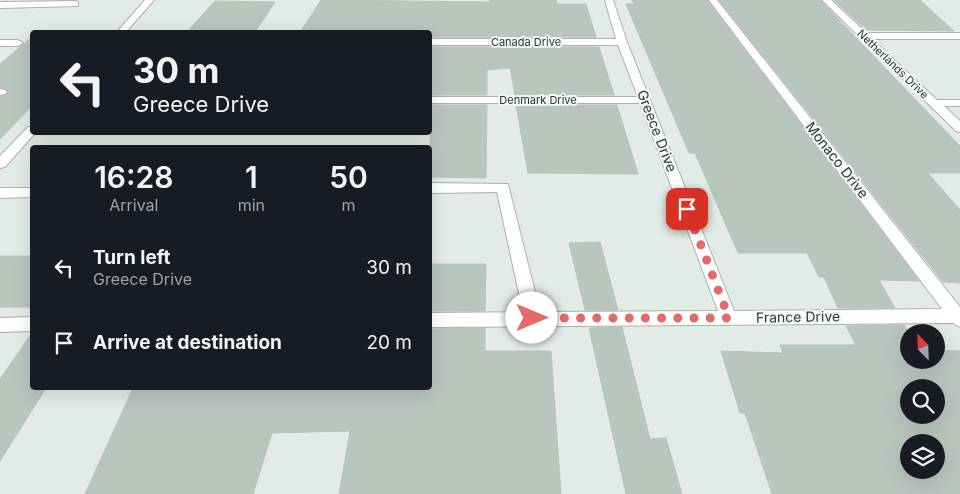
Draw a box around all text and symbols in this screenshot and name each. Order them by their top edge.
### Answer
street label: Netherlands Drive [854,26,932,102]
street label: Canada Drive [491,35,561,49]
text: 30 m [133,49,219,91]
icon: left [50,50,115,115]
street label: Greece Drive [634,87,681,174]
text: Greece Drive [133,91,269,117]
street label: Denmark Drive [499,93,577,107]
street label: Monaco Drive [802,118,872,201]
text: 16:28 [94,159,174,195]
text: 1 [245,159,258,195]
text: 50 [329,159,368,195]
pin [666,188,708,230]
text: Arrival [109,195,158,215]
text: min [238,195,265,215]
text: m [341,195,356,215]
icon: arrive [673,195,701,223]
text: Turn left [93,246,171,269]
icon: left [50,254,78,282]
text: 30 m [366,256,412,279]
text: Greece Drive [93,269,192,289]
position arrow [505,291,557,343]
street label: France Drive [756,307,840,326]
north arrow [900,324,945,369]
map controls [900,324,945,479]
icon: arrive [50,329,78,357]
text: Arrive at destination [93,331,282,354]
text: 20 m [366,331,412,354]
button: search [900,379,945,424]
button: layers [900,434,945,479]

